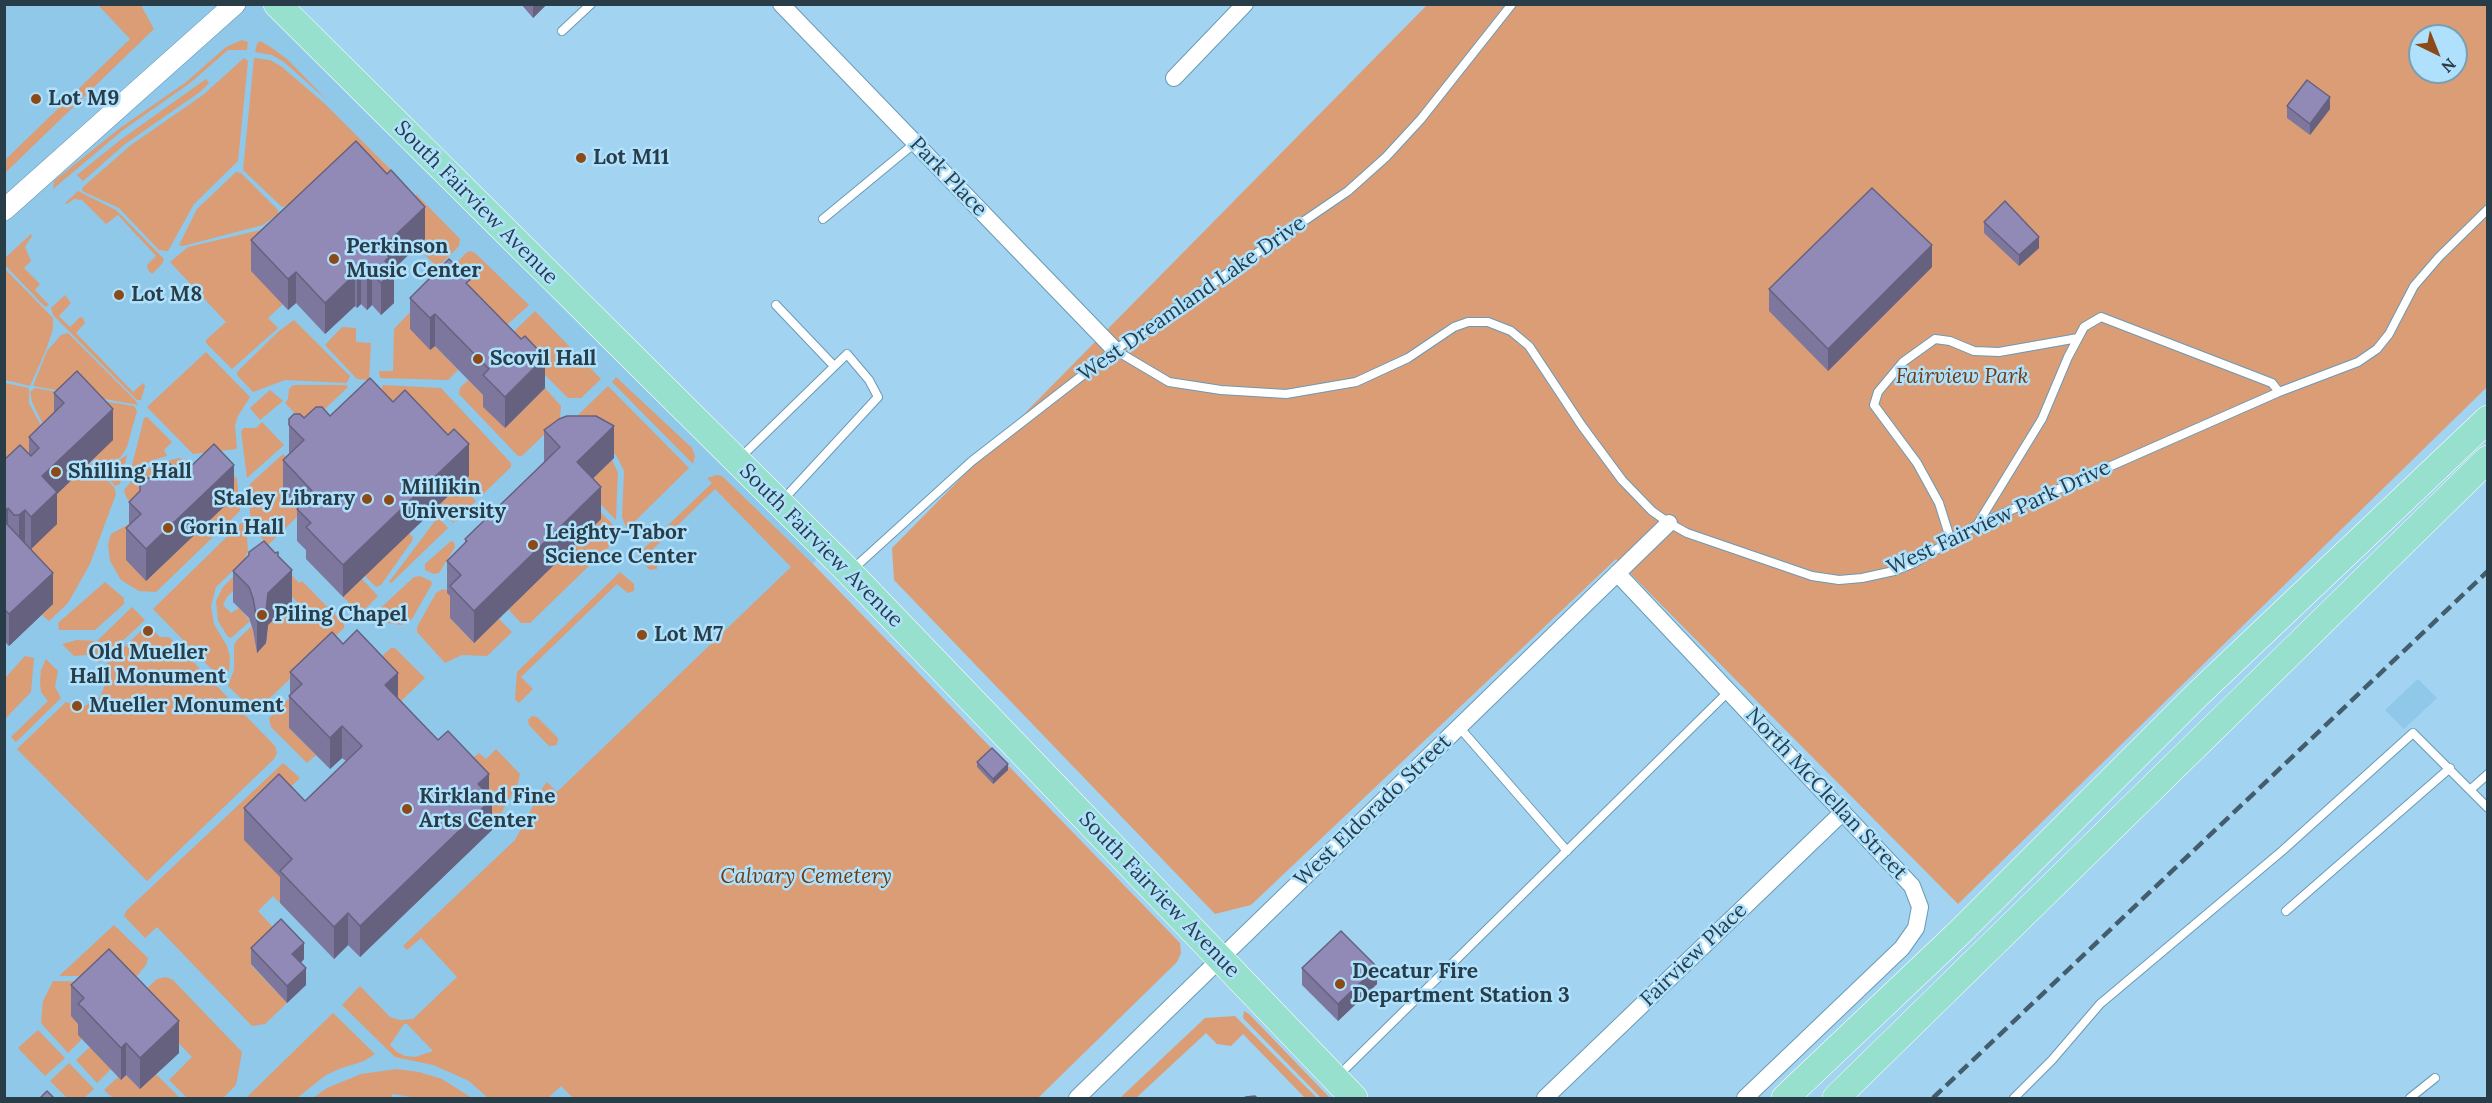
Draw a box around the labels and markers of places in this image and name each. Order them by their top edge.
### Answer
place label: Lot M9 [48,86,119,112]
marker: Lot M9 [29,92,43,106]
place label: Lot M11 [593,145,669,171]
marker: Lot M11 [574,151,588,165]
place label: Perkinson Music Center [346,234,481,284]
marker: Perkinson Music Center [327,252,341,266]
place label: Lot M8 [131,282,202,308]
marker: Lot M8 [112,288,126,302]
place label: Scovil Hall [490,346,596,372]
marker: Scovil Hall [471,352,485,366]
place label: Shilling Hall [68,459,192,485]
marker: Shilling Hall [49,465,63,479]
place label: Millikin University [401,475,506,525]
place label: Staley Library [214,486,355,512]
marker: Staley Library [360,492,374,506]
marker: Millikin University [382,493,396,507]
place label: Gorin Hall [180,515,284,541]
place label: Leighty-Tabor Science Center [545,520,697,570]
marker: Gorin Hall [161,521,175,535]
marker: Leighty-Tabor Science Center [526,538,540,552]
place label: Piling Chapel [274,602,407,628]
marker: Piling Chapel [255,608,269,622]
place label: Lot M7 [654,622,723,648]
marker: Old Mueller Hall Monument [141,624,155,638]
marker: Lot M7 [635,628,649,642]
place label: Old Mueller Hall Monument [70,640,226,690]
place label: Mueller Monument [89,693,284,719]
marker: Mueller Monument [70,699,84,713]
place label: Kirkland Fine Arts Center [419,784,555,834]
marker: Kirkland Fine Arts Center [400,802,414,816]
place label: Decatur Fire Department Station 3 [1352,959,1570,1009]
marker: Decatur Fire Department Station 3 [1333,977,1347,991]

